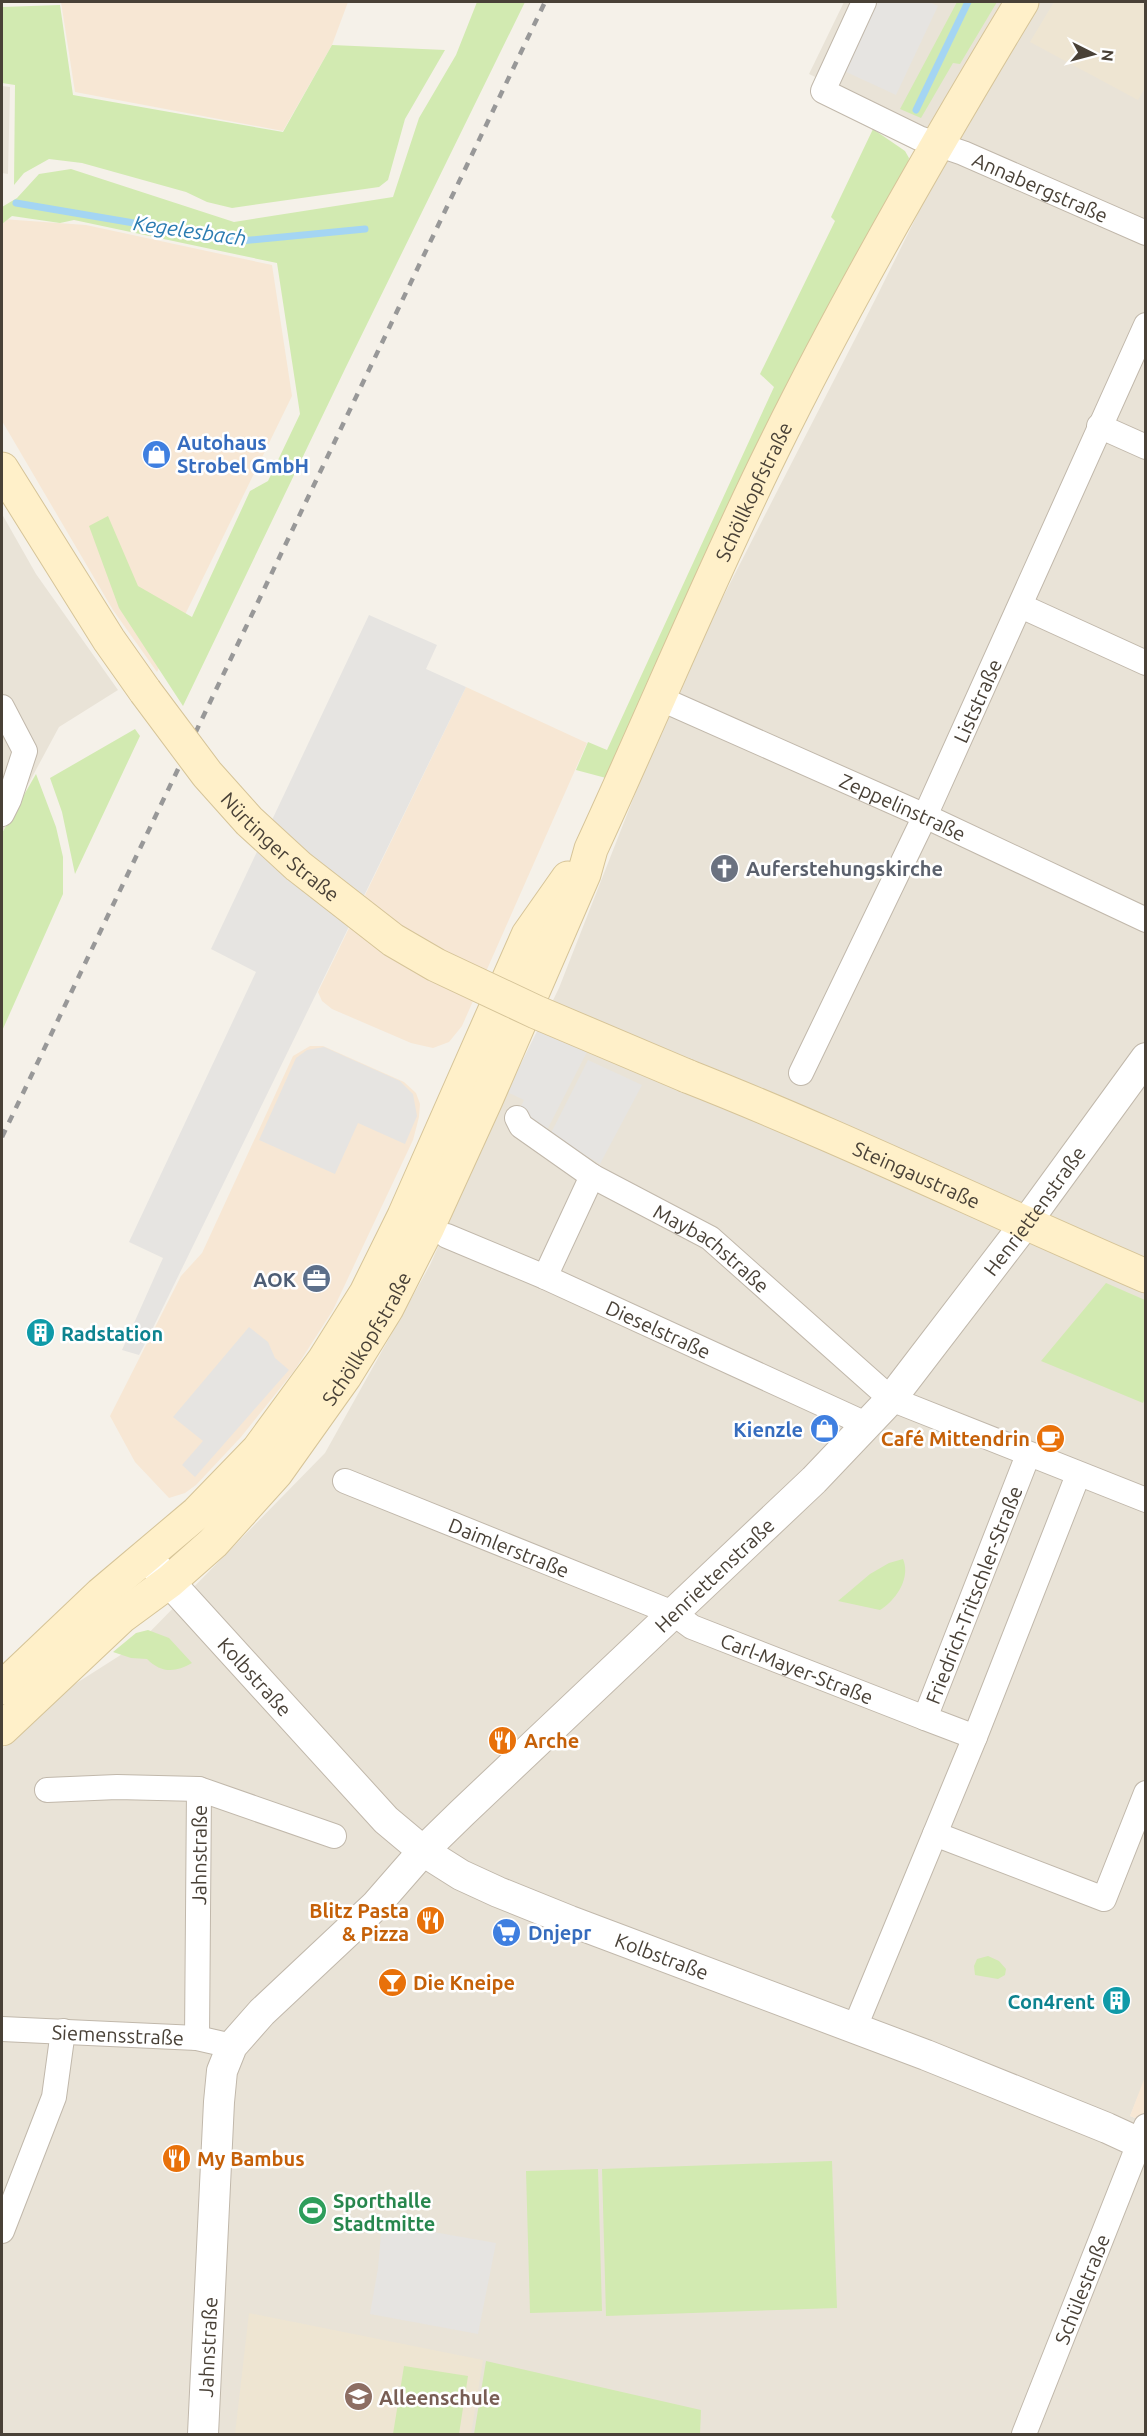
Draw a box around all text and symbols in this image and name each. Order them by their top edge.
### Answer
north arrow [1063,24,1123,84]
text: N [1098,49,1117,62]
street label: Annabergstraße [969,147,1112,227]
water label: Kegelesbach [132,210,248,250]
street label: Schöllkopfstraße [710,418,796,565]
place label: Autohaus Strobel GmbH [177,431,309,477]
shop icon: Autohaus Strobel GmbH [140,438,172,470]
street label: Liststraße [948,655,1006,746]
street label: Zeppelinstraße [836,768,970,845]
street label: Nürtinger Straße [217,787,344,906]
church icon: Auferstehungskirche [709,852,741,884]
place label: Auferstehungskirche [746,857,943,880]
street label: Steingaustraße [850,1136,984,1213]
street label: Henriettenstraße [978,1141,1090,1280]
street label: Maybachstraße [650,1199,774,1297]
office icon: AOK [301,1263,333,1295]
place label: AOK [253,1268,297,1291]
street label: Schöllkopfstraße [317,1268,415,1409]
street label: Dieselstraße [602,1295,714,1363]
building icon: Radstation [24,1317,56,1349]
place label: Radstation [61,1322,163,1345]
shop icon: Kienzle [808,1413,840,1445]
place label: Kienzle [733,1418,803,1441]
cafe icon: Café Mittendrin [1035,1422,1067,1454]
place label: Café Mittendrin [881,1427,1030,1450]
street label: Friedrich-Tritschler-Straße [920,1482,1026,1707]
street label: Daimlerstraße [446,1513,573,1582]
street label: Henriettenstraße [650,1513,778,1636]
street label: Carl-Mayer-Straße [718,1628,877,1708]
street label: Kolbstraße [214,1632,297,1720]
restaurant icon: Arche [487,1724,519,1756]
place label: Arche [524,1729,579,1752]
street label: Jahnstraße [187,1805,210,1905]
place label: Blitz Pasta & Pizza [309,1899,409,1945]
restaurant icon: Blitz Pasta & Pizza [414,1905,446,1937]
supermarket icon: Dnjepr [491,1916,523,1948]
place label: Dnjepr [528,1921,592,1944]
street label: Kolbstraße [612,1928,712,1984]
bar icon: Die Kneipe [376,1966,408,1998]
place label: Die Kneipe [413,1971,515,1994]
building icon: Con4rent [1100,1985,1132,2017]
place label: Con4rent [1007,1990,1095,2013]
street label: Siemensstraße [51,2020,185,2049]
restaurant icon: My Bambus [160,2142,192,2174]
place label: My Bambus [197,2147,305,2170]
place label: Sporthalle Stadtmitte [333,2189,435,2235]
sports icon: Sporthalle Stadtmitte [296,2195,328,2227]
street label: Schülestraße [1049,2231,1114,2347]
street label: Jahnstraße [193,2296,221,2398]
school or university icon: Alleenschule [342,2381,374,2413]
place label: Alleenschule [379,2386,500,2409]

